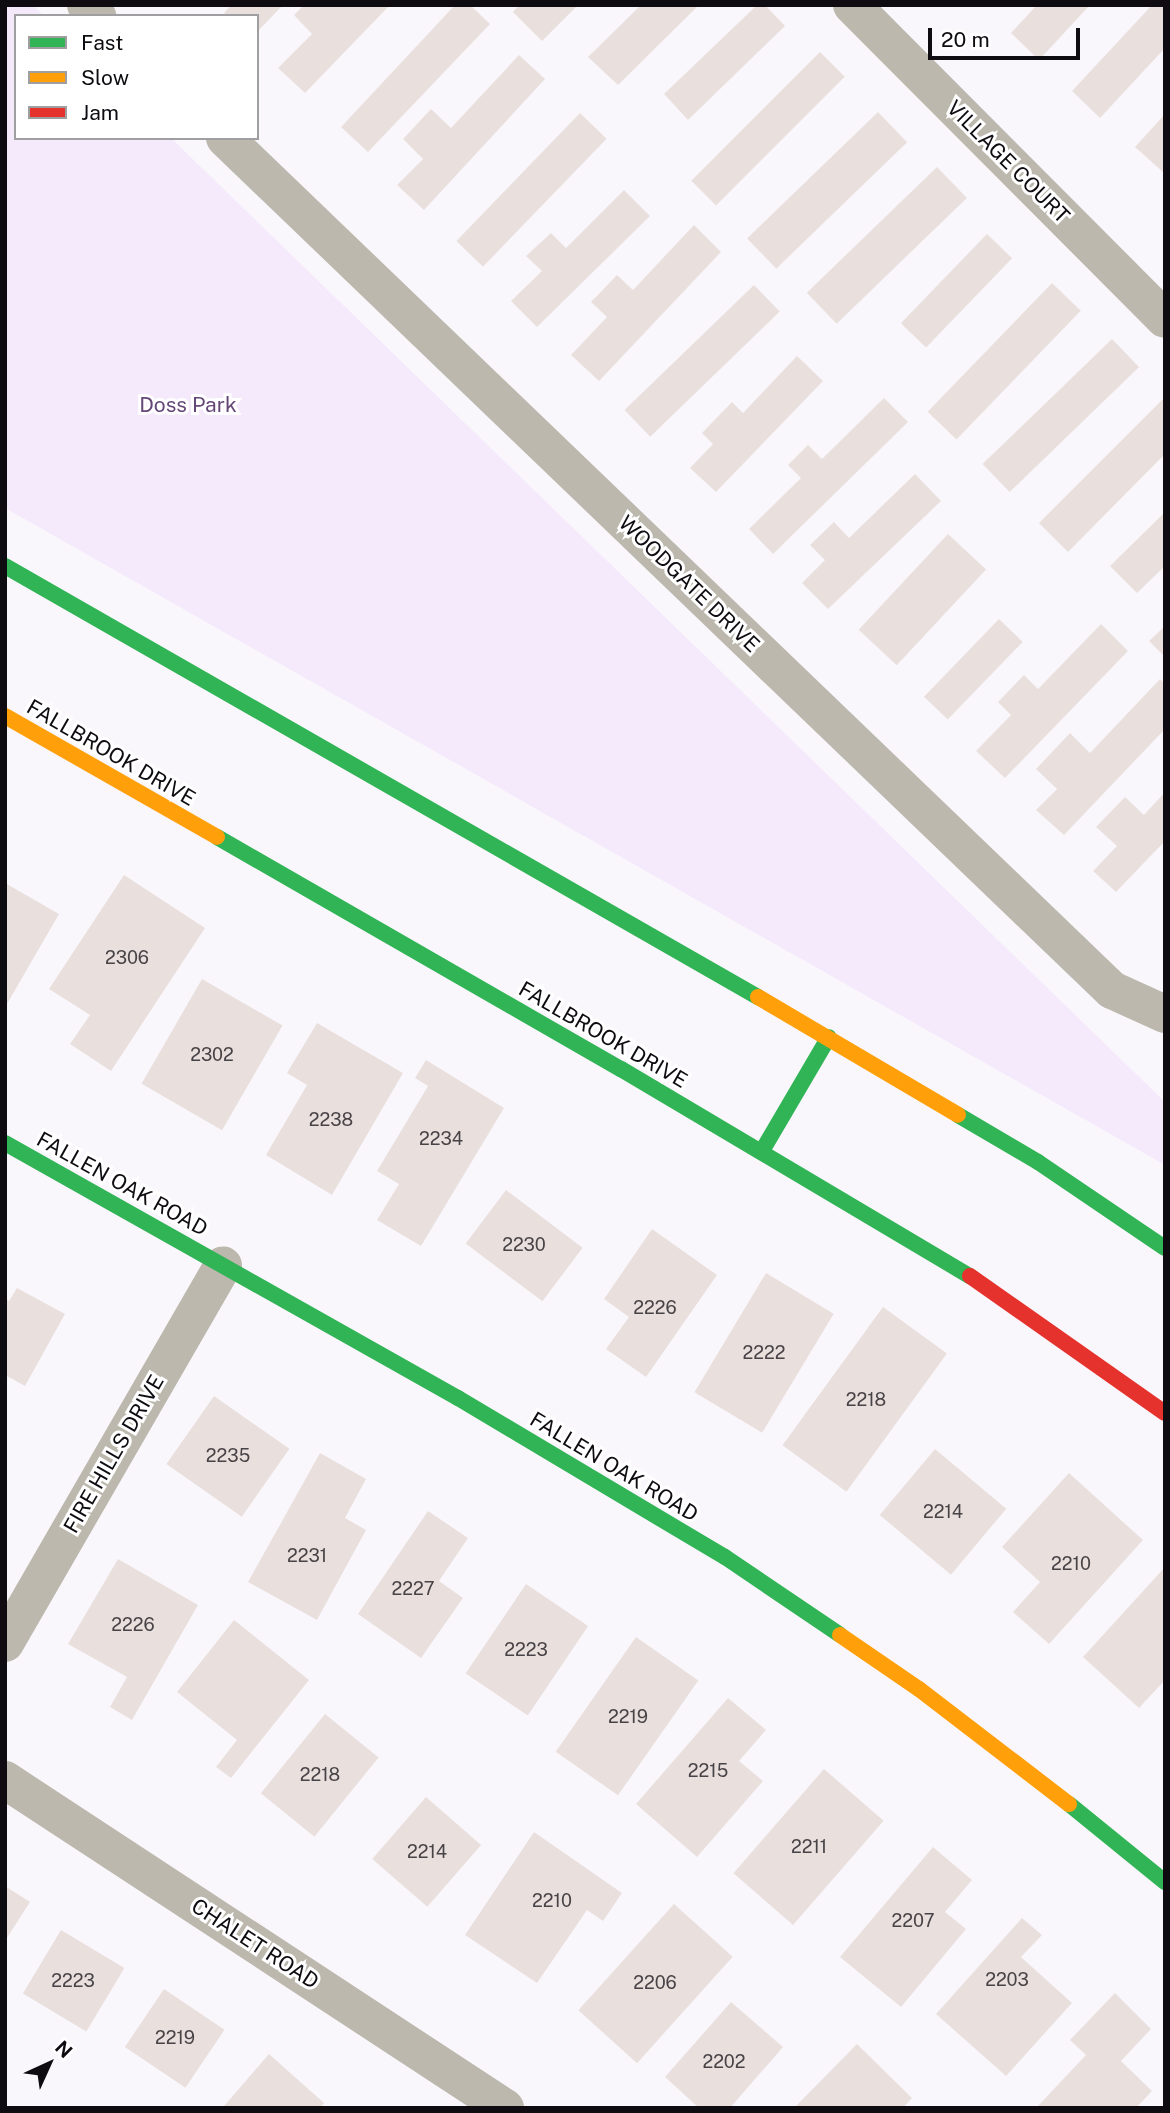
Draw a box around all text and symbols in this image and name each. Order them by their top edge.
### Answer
legend [14,14,259,140]
scale bar [932,14,1084,58]
text: 20 m [941,27,990,52]
text: Fast [81,30,123,55]
text: Slow [81,65,129,90]
street label: VILLAGE COURT [941,95,1075,229]
text: Jam [81,100,119,125]
park label: Doss Park [139,392,237,418]
street label: WOODGATE DRIVE [613,510,765,658]
street label: FALLBROOK DRIVE [22,694,200,812]
house number: 2306 [105,947,149,969]
street label: FALLBROOK DRIVE [514,976,692,1094]
house number: 2302 [190,1044,234,1066]
house number: 2238 [309,1109,353,1131]
street label: FALLEN OAK ROAD [32,1127,212,1241]
house number: 2234 [419,1128,463,1150]
house number: 2230 [502,1234,546,1256]
house number: 2226 [633,1297,677,1319]
house number: 2222 [743,1342,785,1364]
street label: FIRE HILLS DRIVE [58,1370,170,1538]
house number: 2218 [846,1389,886,1411]
street label: FALLEN OAK ROAD [525,1407,703,1527]
house number: 2235 [206,1445,250,1467]
house number: 2214 [923,1501,963,1523]
house number: 2231 [287,1545,327,1567]
house number: 2210 [1051,1553,1091,1575]
house number: 2227 [392,1578,434,1600]
house number: 2226 [111,1614,155,1636]
house number: 2223 [504,1639,548,1661]
house number: 2219 [608,1706,648,1728]
house number: 2215 [688,1760,728,1782]
house number: 2218 [300,1764,340,1786]
house number: 2211 [791,1836,827,1858]
house number: 2214 [407,1841,447,1863]
house number: 2210 [532,1890,572,1912]
street label: CHALET ROAD [187,1893,323,1995]
house number: 2207 [892,1910,934,1932]
house number: 2203 [985,1969,1029,1991]
house number: 2223 [51,1970,95,1992]
house number: 2206 [633,1972,677,1994]
house number: 2219 [155,2027,195,2049]
north arrow [14,2029,84,2099]
text: N [51,2036,77,2062]
house number: 2202 [702,2051,746,2073]

